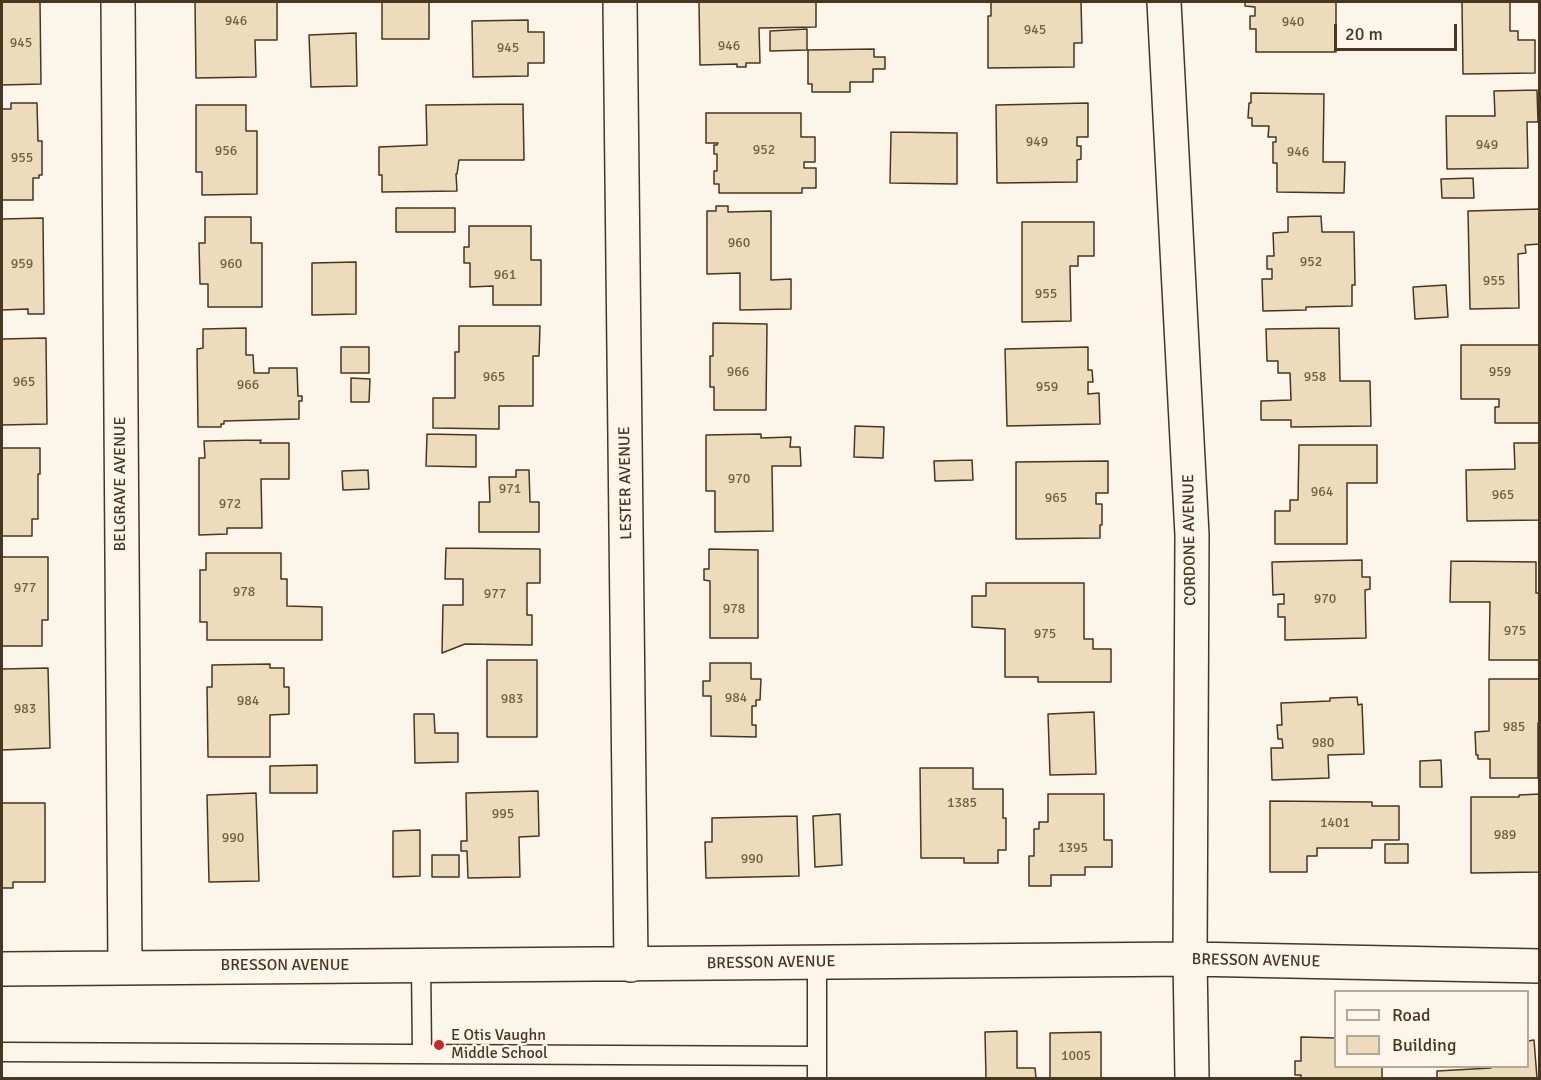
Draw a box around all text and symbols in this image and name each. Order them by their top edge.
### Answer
scale bar [1337,12,1460,50]
house number: 946 [225,13,247,29]
house number: 940 [1282,14,1304,30]
house number: 945 [1024,22,1046,38]
text: 20 m [1345,23,1383,45]
house number: 945 [10,35,32,51]
house number: 946 [718,38,740,54]
house number: 945 [497,40,519,56]
house number: 949 [1026,134,1048,150]
house number: 949 [1476,137,1498,153]
house number: 952 [753,142,775,158]
house number: 956 [215,143,237,159]
house number: 946 [1287,144,1309,160]
house number: 955 [11,150,33,166]
house number: 960 [728,235,750,251]
house number: 952 [1300,254,1322,270]
house number: 959 [11,256,33,272]
house number: 960 [220,256,242,272]
house number: 961 [494,267,516,283]
house number: 955 [1483,273,1505,289]
house number: 955 [1035,286,1057,302]
house number: 966 [727,364,749,380]
house number: 959 [1489,364,1511,380]
house number: 965 [483,369,505,385]
house number: 958 [1304,369,1326,385]
house number: 965 [13,374,35,390]
house number: 966 [237,377,259,393]
house number: 959 [1036,379,1058,395]
street label: BELGRAVE AVENUE [111,416,131,552]
street label: LESTER AVENUE [615,426,637,540]
house number: 970 [728,471,750,487]
street label: CORDONE AVENUE [1179,474,1201,606]
house number: 971 [499,481,521,497]
house number: 964 [1311,484,1333,500]
house number: 965 [1492,487,1514,503]
house number: 965 [1045,490,1067,506]
house number: 972 [219,496,241,512]
house number: 977 [14,580,36,596]
house number: 978 [233,584,255,600]
house number: 977 [484,586,506,602]
house number: 970 [1314,591,1336,607]
house number: 978 [723,601,745,617]
house number: 975 [1504,623,1526,639]
house number: 975 [1034,626,1056,642]
house number: 984 [725,690,747,706]
house number: 983 [501,691,523,707]
house number: 984 [237,693,259,709]
house number: 983 [14,701,36,717]
house number: 985 [1503,719,1525,735]
house number: 980 [1312,735,1334,751]
house number: 1385 [947,795,977,811]
house number: 995 [492,806,514,822]
house number: 1401 [1320,815,1350,831]
house number: 989 [1494,827,1516,843]
house number: 990 [222,830,244,846]
house number: 1395 [1058,840,1088,856]
house number: 990 [741,851,763,867]
street label: BRESSON AVENUE [1191,950,1321,972]
street label: BRESSON AVENUE [706,952,836,974]
street label: BRESSON AVENUE [221,956,349,976]
legend [1334,990,1529,1068]
text: Road [1392,1004,1431,1026]
place label: E Otis Vaughn Middle School [451,1026,548,1064]
text: Building [1392,1034,1456,1056]
marker: E Otis Vaughn Middle School [432,1038,446,1052]
house number: 1005 [1061,1048,1091,1064]

